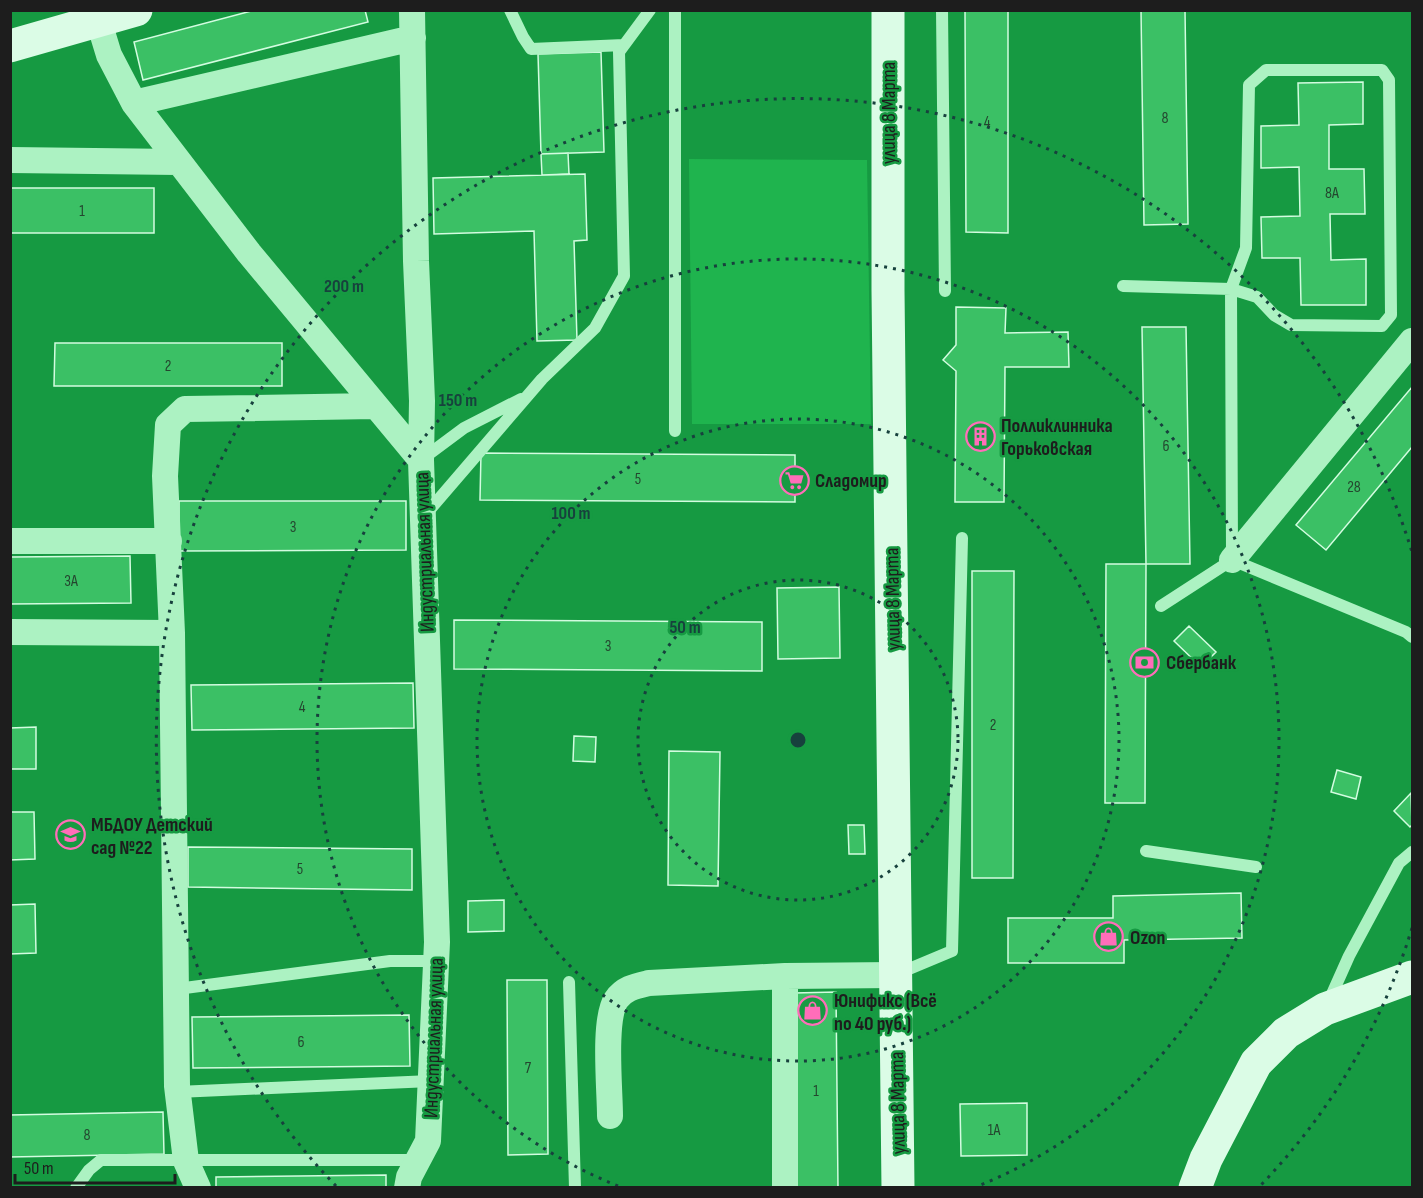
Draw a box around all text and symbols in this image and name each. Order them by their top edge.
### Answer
street label: улица 8 Марта [877,62,901,164]
house number: 8 [1161,109,1169,128]
house number: 4 [984,113,991,132]
house number: 8А [1325,184,1339,203]
house number: 1 [79,202,85,221]
text: 200 m [324,276,364,297]
house number: 2 [165,357,171,376]
text: 150 m [439,390,477,411]
place label: Полликлинника Горьковская [1001,414,1113,461]
building icon: Полликлинника Горьковская [964,421,996,453]
house number: 6 [1162,437,1170,456]
supermarket icon: Сладомир [778,464,810,496]
place label: Сладомир [815,469,887,493]
house number: 5 [635,470,641,489]
street label: Индустриальная улица [410,471,440,632]
house number: 28 [1347,478,1361,497]
text: 100 m [552,503,591,524]
house number: 3 [290,518,296,537]
street label: улица 8 Марта [880,548,906,650]
house number: 3А [64,572,78,591]
text: 50 m [669,617,701,638]
house number: 3 [605,637,611,656]
bank icon: Сбербанк [1129,646,1161,678]
place label: Сбербанк [1166,651,1237,675]
house number: 4 [299,698,306,717]
house number: 2 [990,716,996,735]
centre of rings [788,730,808,750]
place label: МБДОУ Детский сад №22 [91,813,213,860]
school or university icon: МБДОУ Детский сад №22 [54,819,86,851]
house number: 5 [297,860,303,879]
shop icon: Ozon [1093,921,1125,953]
place label: Ozon [1130,926,1165,950]
street label: Индустриальная улица [419,958,449,1119]
place label: Юнификс (Всё по 40 руб.) [834,989,937,1036]
shop icon: Юнификс (Всё по 40 руб.) [797,995,829,1027]
house number: 6 [297,1033,305,1052]
street label: улица 8 Марта [885,1052,911,1154]
house number: 7 [525,1059,532,1078]
house number: 1 [813,1082,819,1101]
house number: 1А [988,1121,1000,1140]
house number: 8 [83,1126,91,1145]
scale bar [15,1147,176,1185]
text: 50 m [24,1158,54,1179]

